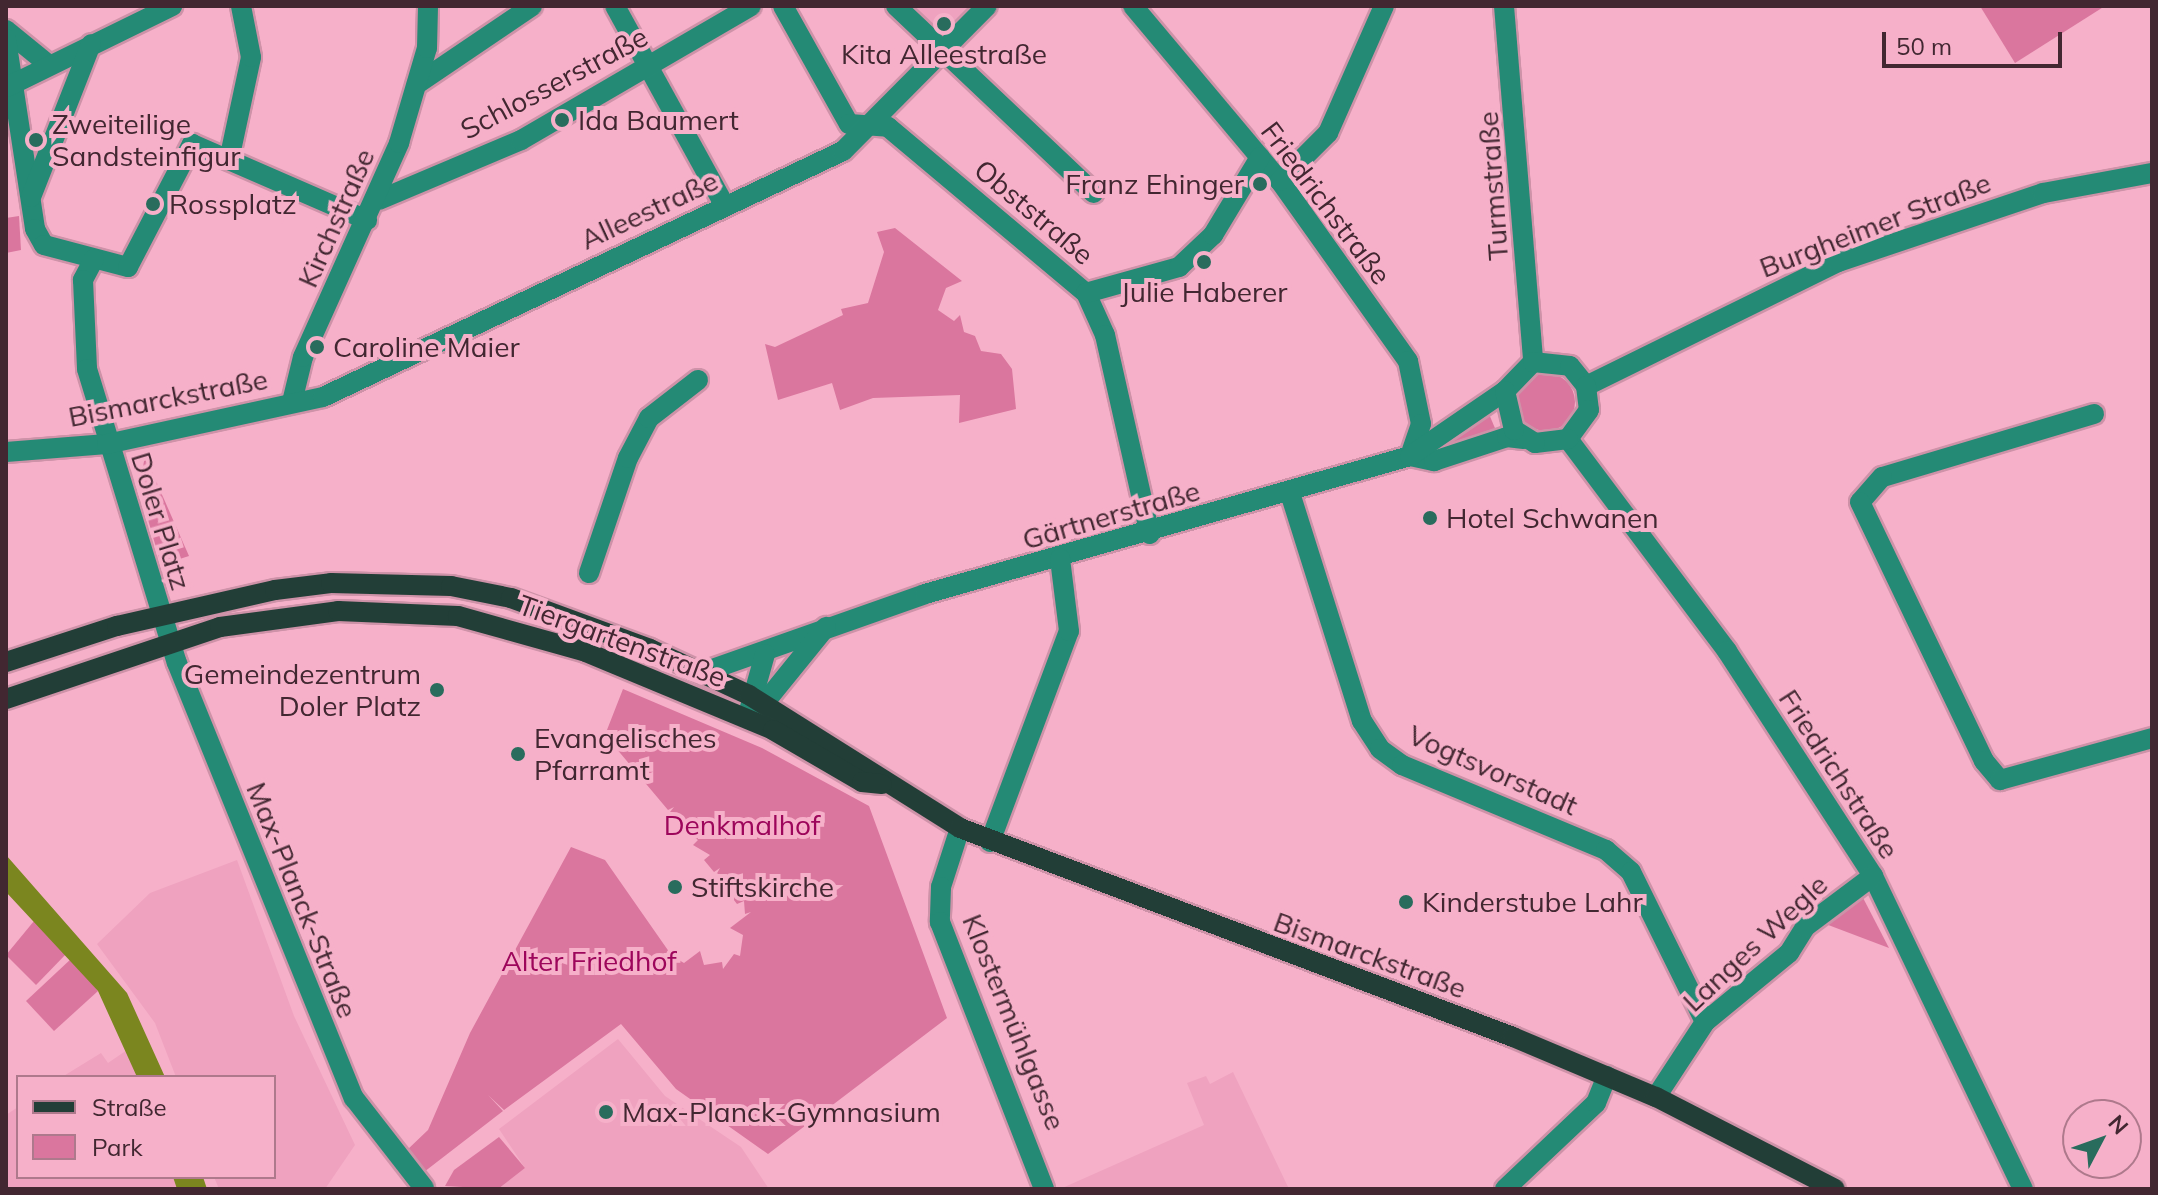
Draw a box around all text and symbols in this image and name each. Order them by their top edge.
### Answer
marker: Kita Alleestraße [935,15,953,33]
scale bar [1886,16,2066,66]
street label: Schlosserstraße [455,20,653,146]
text: 50 m [1896,31,1952,61]
place label: Kita Alleestraße [841,37,1047,71]
place label: Ida Baumert [578,103,739,137]
place label: Zweiteilige Sandsteinfigur [52,107,240,173]
street label: Turmstraße [1471,110,1515,262]
marker: Ida Baumert [553,111,571,129]
street label: Friedrichstraße [1254,115,1398,291]
marker: Zweiteilige Sandsteinfigur [27,131,45,149]
street label: Kirchstraße [291,144,381,292]
street label: Obststraße [968,152,1100,272]
street label: Alleestraße [575,164,723,256]
street label: Burgheimer Straße [1755,165,1995,285]
place label: Franz Ehinger [1065,167,1244,201]
marker: Franz Ehinger [1251,175,1269,193]
place label: Rossplatz [169,187,296,221]
marker: Rossplatz [144,195,162,213]
marker: Julie Haberer [1195,253,1213,271]
place label: Julie Haberer [1121,275,1287,309]
place label: Caroline Maier [333,330,520,364]
marker: Caroline Maier [308,338,326,356]
street label: Bismarckstraße [65,362,271,434]
street label: Doler Platz [124,448,198,594]
street label: Gärtnerstraße [1018,474,1204,556]
place label: Hotel Schwanen [1446,501,1659,535]
marker: Hotel Schwanen [1421,509,1439,527]
street label: Tiergartenstraße [514,588,730,694]
place label: Gemeindezentrum Doler Platz [184,657,421,723]
marker: Gemeindezentrum Doler Platz [428,681,446,699]
street label: Friedrichstraße [1772,683,1906,865]
street label: Vogtsvorstadt [1403,718,1583,822]
place label: Evangelisches Pfarramt [534,721,717,787]
marker: Evangelisches Pfarramt [509,745,527,763]
street label: Max-Planck-Straße [239,777,365,1023]
park label: Denkmalhof [664,808,820,842]
street label: Langes Wegle [1676,868,1834,1018]
place label: Stiftskirche [691,870,834,904]
marker: Stiftskirche [666,878,684,896]
place label: Kinderstube Lahr [1422,885,1643,919]
marker: Kinderstube Lahr [1397,893,1415,911]
street label: Bismarckstraße [1269,905,1471,1005]
street label: Klostermühlgasse [955,909,1073,1135]
park label: Alter Friedhof [501,944,677,978]
legend [16,1075,276,1179]
text: Straße [92,1092,167,1122]
place label: Max-Planck-Gymnasium [622,1095,941,1129]
north arrow [2062,1099,2142,1179]
marker: Max-Planck-Gymnasium [597,1103,615,1121]
text: N [2103,1109,2135,1140]
text: Park [92,1132,143,1162]

